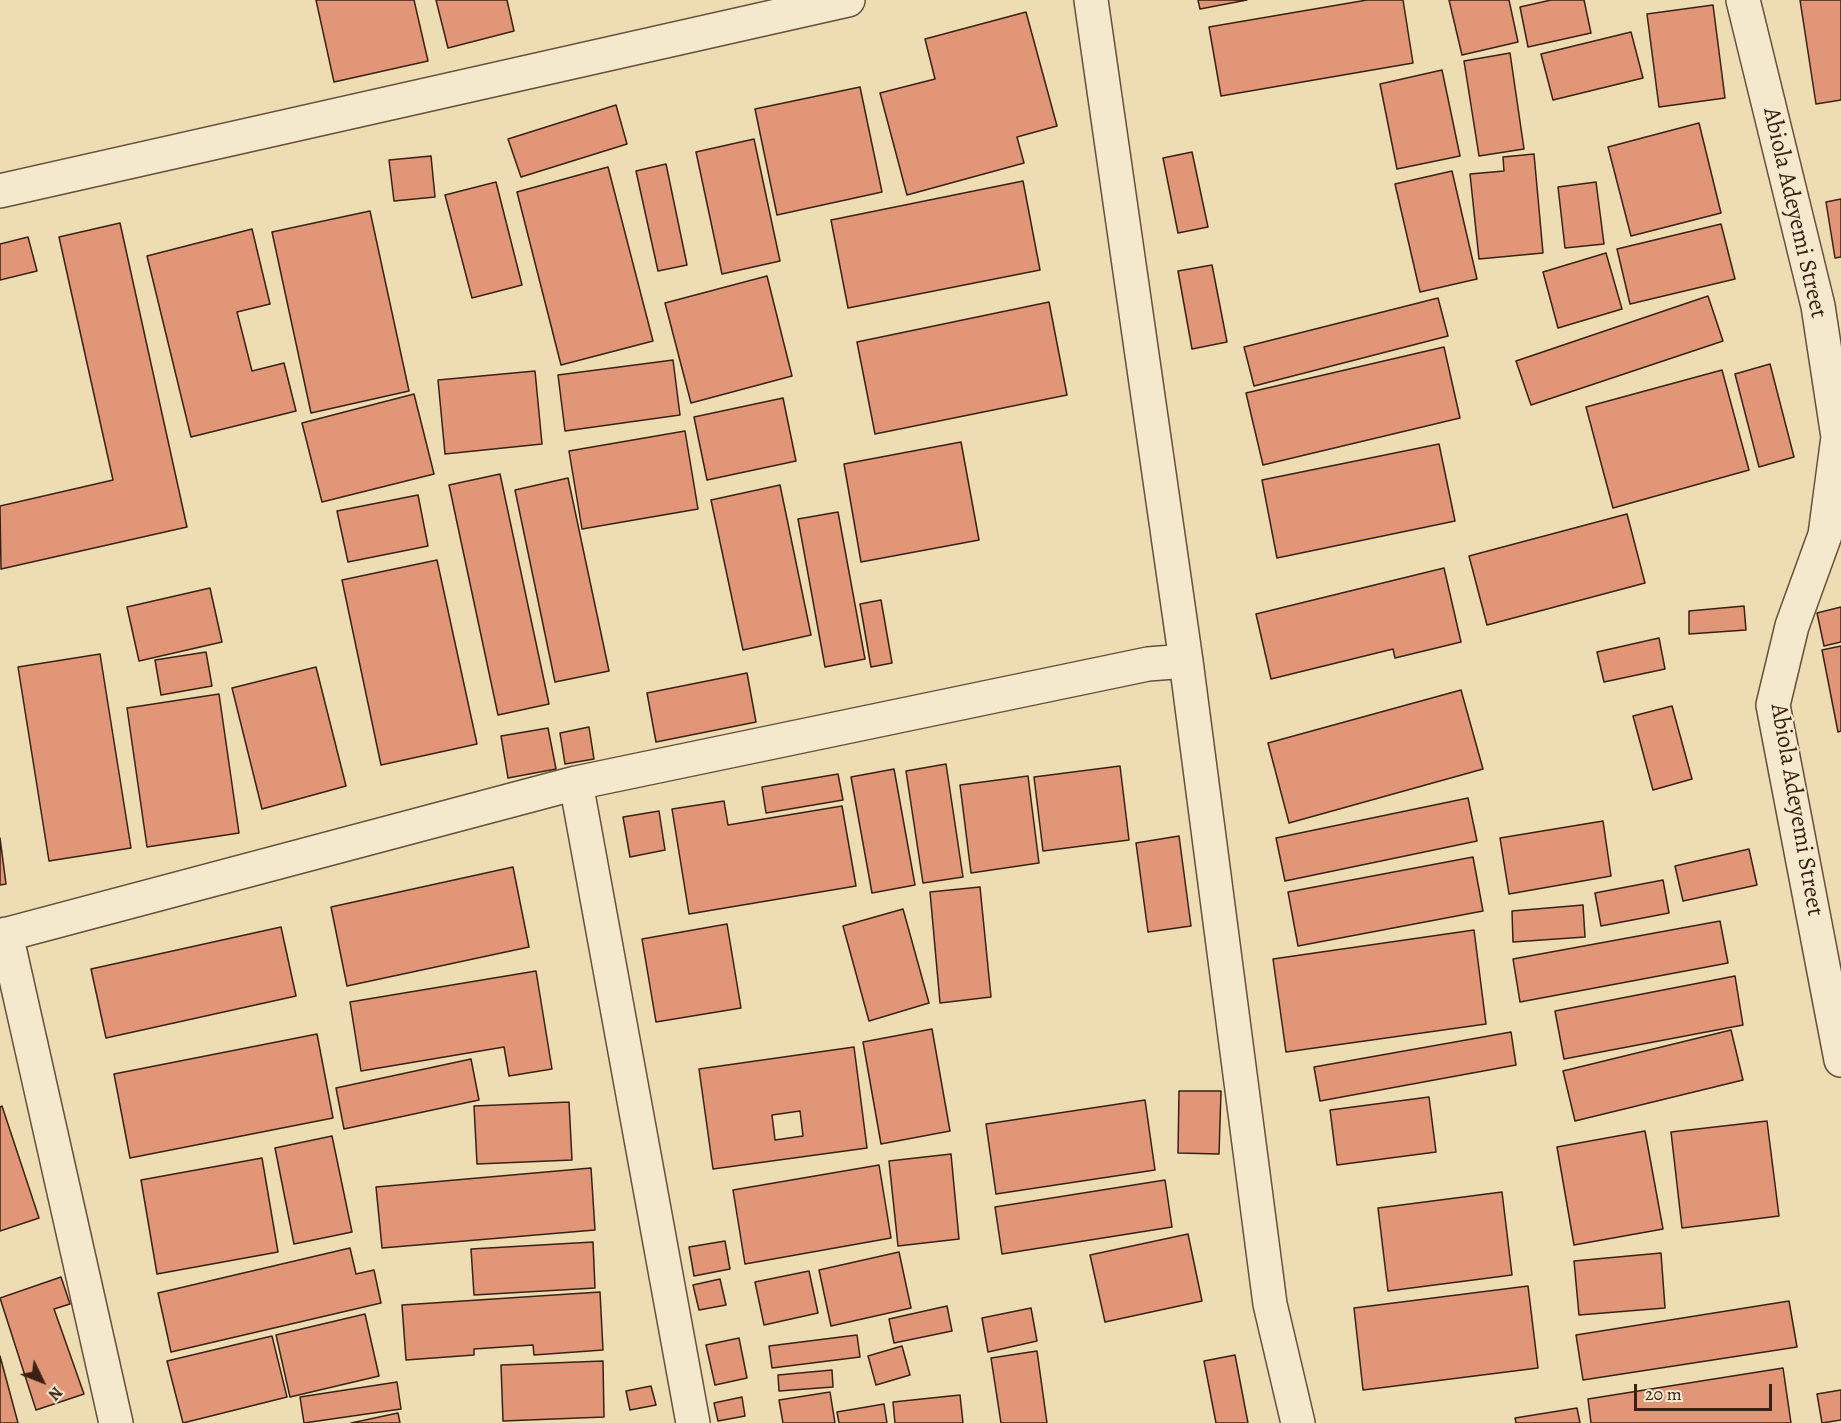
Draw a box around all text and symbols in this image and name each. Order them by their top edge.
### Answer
street label: Abiola Adeyemi Street [1756,105,1832,321]
street label: Abiola Adeyemi Street [1763,702,1829,918]
north arrow [12,1351,72,1411]
scale bar [1637,1372,1775,1410]
text: N [43,1382,67,1405]
text: 20 m [1645,1382,1682,1406]

